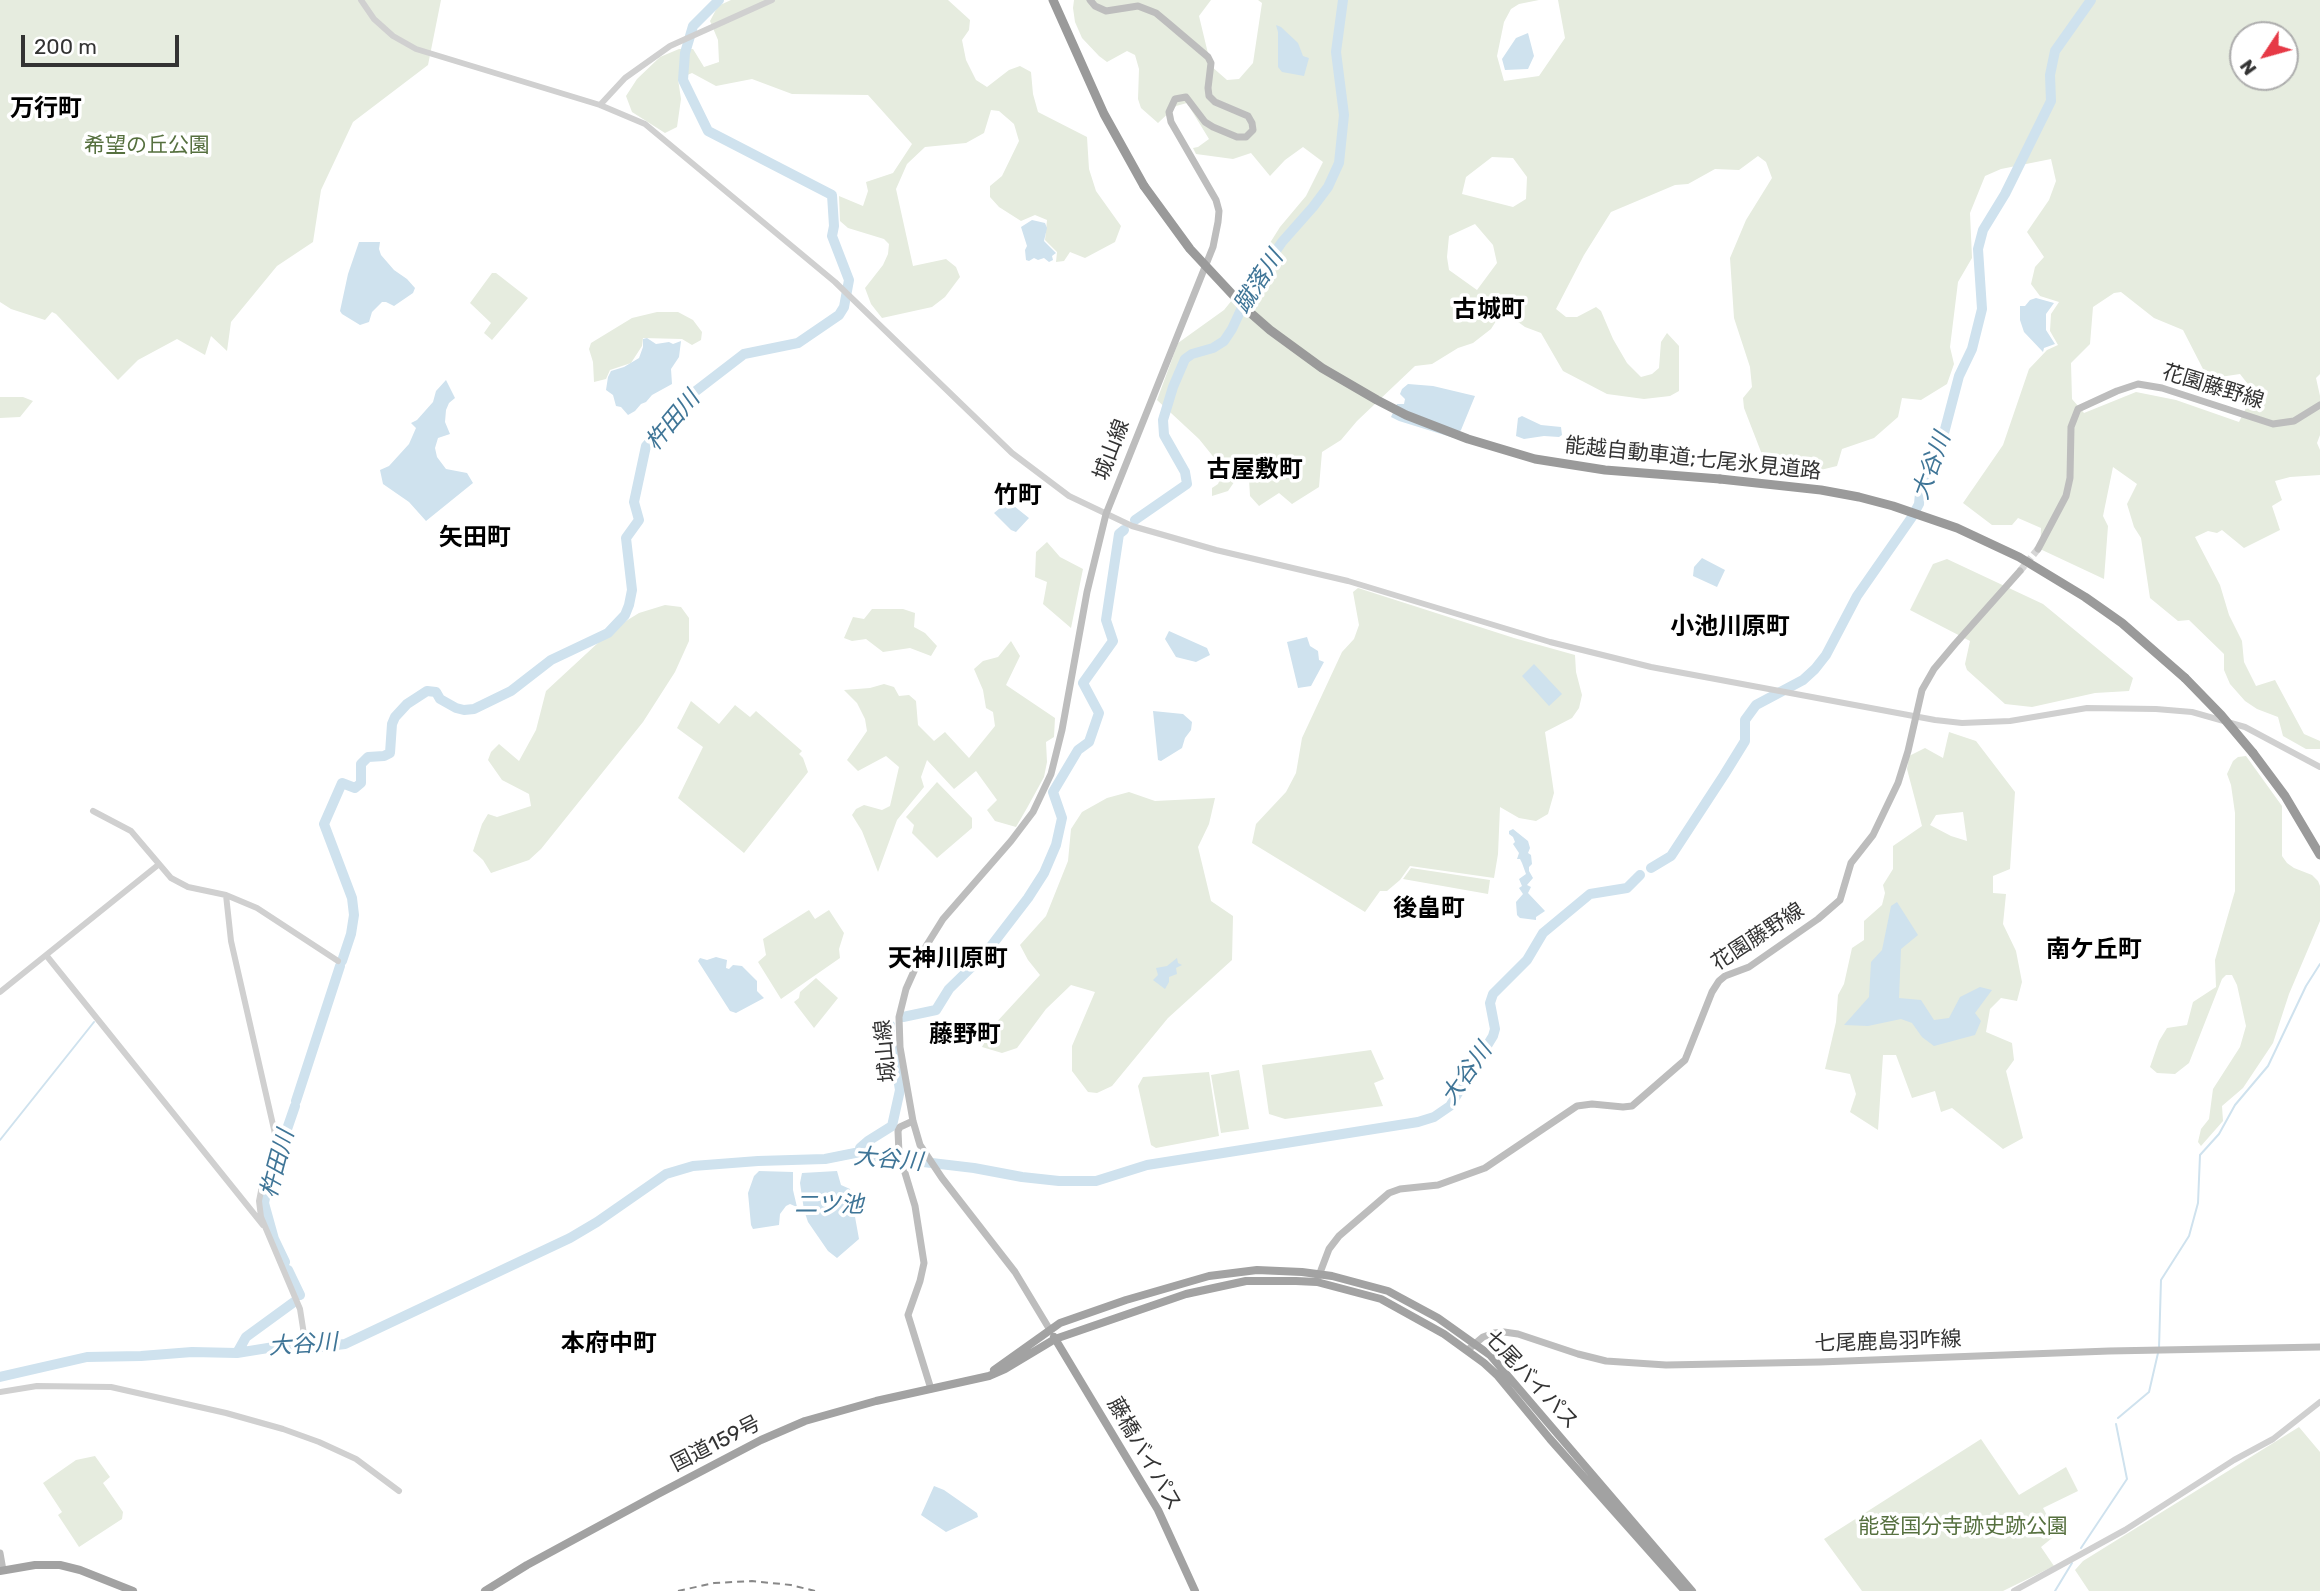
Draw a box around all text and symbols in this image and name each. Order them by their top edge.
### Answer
scale bar [24,21,182,65]
north arrow [2229,21,2299,91]
text: 200 m [34,34,97,59]
text: N [2235,55,2262,80]
district label: 万行町 [10,95,82,123]
park label: 希望の丘公園 [84,133,210,159]
water label: 蹴落川 [1229,246,1289,318]
district label: 古城町 [1453,296,1525,324]
street label: 花園藤野線 [2159,360,2267,414]
water label: 杵田川 [640,386,706,456]
street label: 城山線 [1089,416,1135,484]
water label: 大谷川 [1907,429,1957,503]
street label: 能越自動車道;七尾氷見道路 [1564,433,1822,485]
district label: 古屋敷町 [1207,456,1303,484]
district label: 竹町 [994,482,1042,510]
district label: 矢田町 [439,524,511,552]
district label: 小池川原町 [1670,613,1790,641]
district label: 後畠町 [1393,895,1465,923]
street label: 花園藤野線 [1707,898,1809,976]
district label: 南ケ丘町 [2046,936,2142,964]
district label: 天神川原町 [888,945,1008,973]
street label: 城山線 [871,1019,901,1083]
district label: 藤野町 [929,1021,1001,1049]
water label: 大谷川 [1436,1038,1498,1110]
water label: 杵田川 [256,1127,300,1201]
water label: 大谷川 [852,1143,924,1177]
water label: 二ツ池 [795,1191,863,1219]
street label: 七尾バイパス [1479,1325,1583,1435]
street label: 七尾鹿島羽咋線 [1814,1327,1962,1357]
water label: 大谷川 [268,1329,338,1361]
district label: 本府中町 [561,1330,657,1358]
street label: 藤橋バイパス [1102,1393,1186,1515]
street label: 国道159号 [667,1411,765,1477]
park label: 能登国分寺跡史跡公園 [1858,1514,2068,1540]

